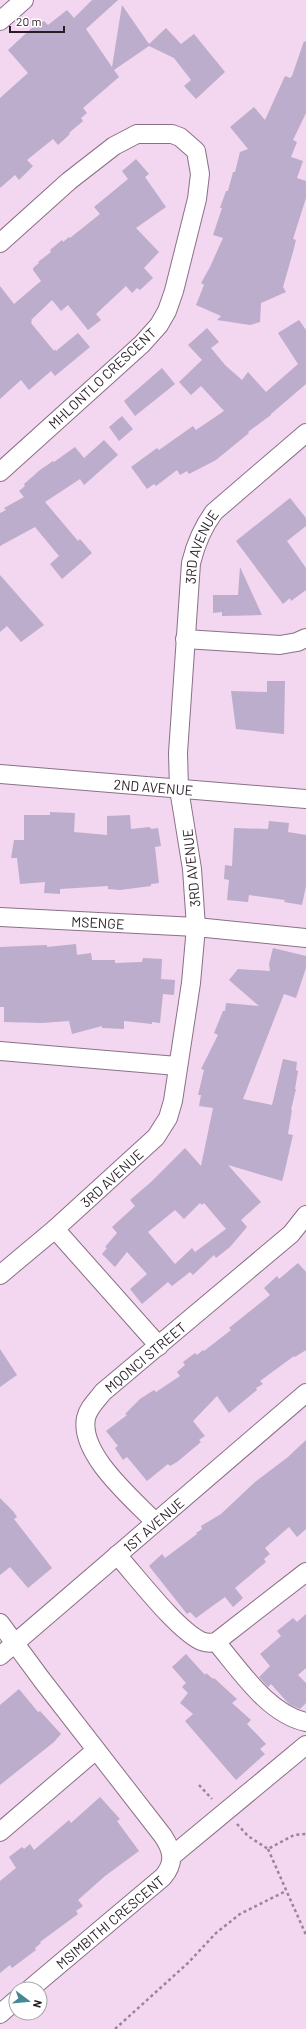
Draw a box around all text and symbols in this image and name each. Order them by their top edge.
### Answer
scale bar [10,8,64,34]
text: 20 m [16,14,42,28]
street label: MHLONTLO CRESCENT [45,324,159,432]
street label: 3RD AVENUE [181,506,222,585]
street label: 2ND AVENUE [113,775,194,798]
street label: 3RD AVENUE [178,828,204,908]
street label: MSENGE [71,912,125,932]
street label: 3RD AVENUE [77,1145,146,1210]
street label: MQONCI STREET [101,1318,189,1396]
street label: 1ST AVENUE [119,1493,187,1555]
street label: MSIMBITHI CRESCENT [52,1872,168,1972]
north arrow [8,1981,48,2021]
text: N [31,1999,45,2009]

